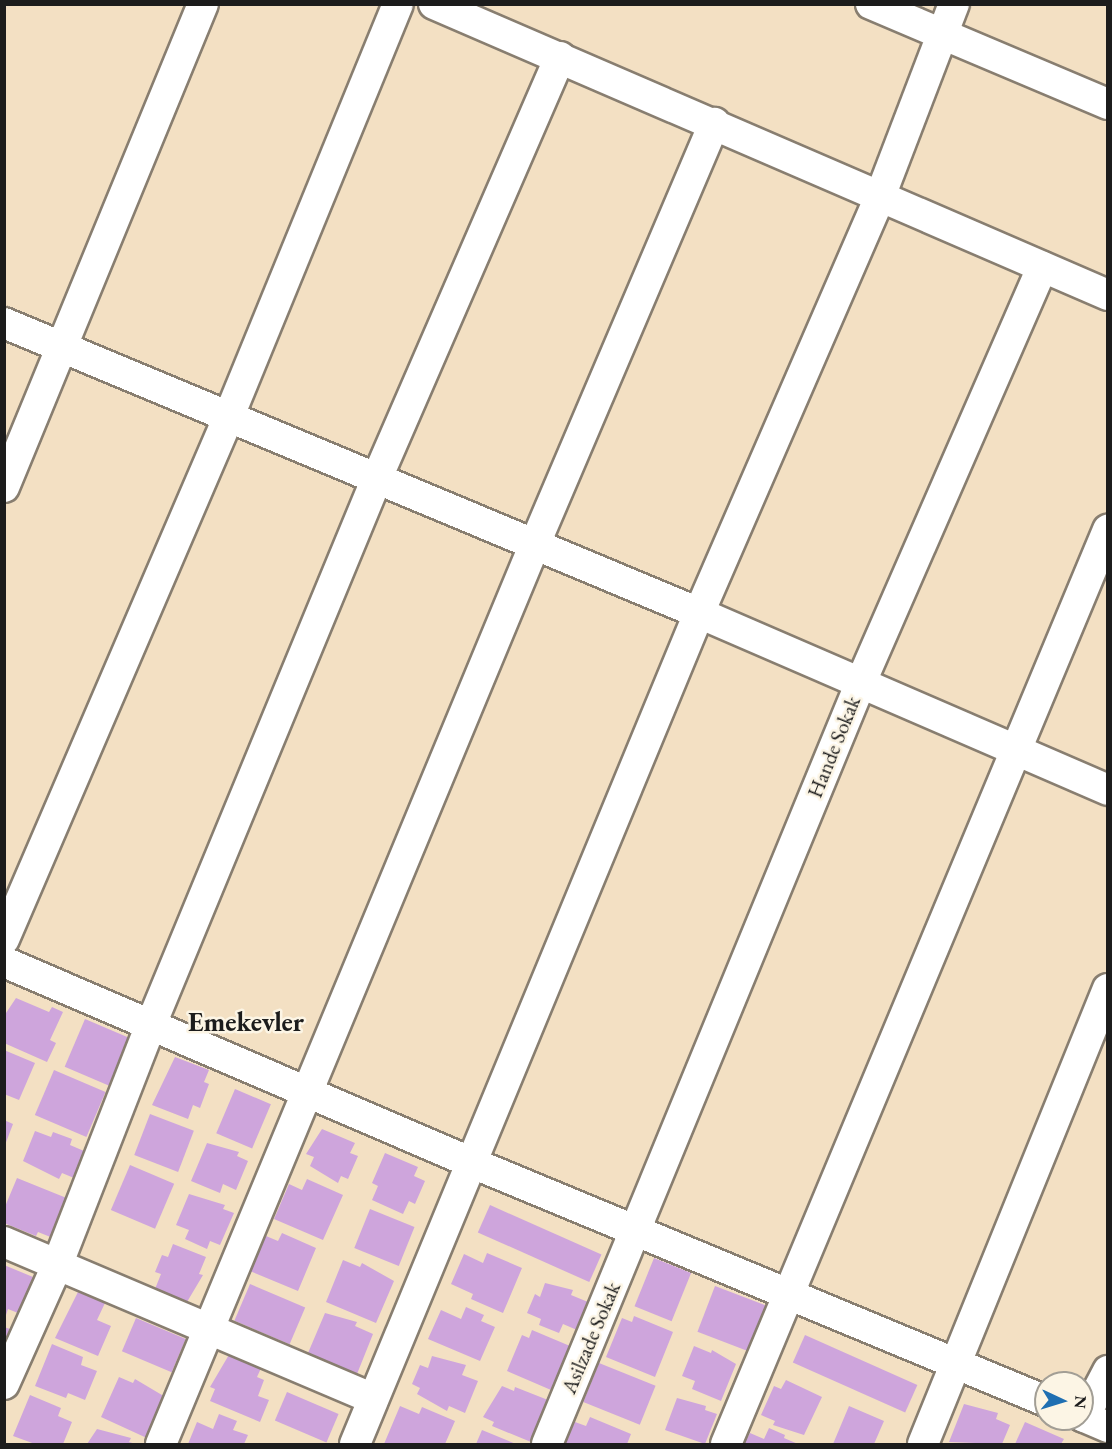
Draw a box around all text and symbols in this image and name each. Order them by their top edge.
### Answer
street label: Hande Sokak [802,692,866,802]
district label: Emekevler [188,1006,304,1038]
street label: Asilzade Sokak [556,1278,626,1398]
north arrow [1034,1371,1094,1431]
text: N [1070,1395,1091,1409]

